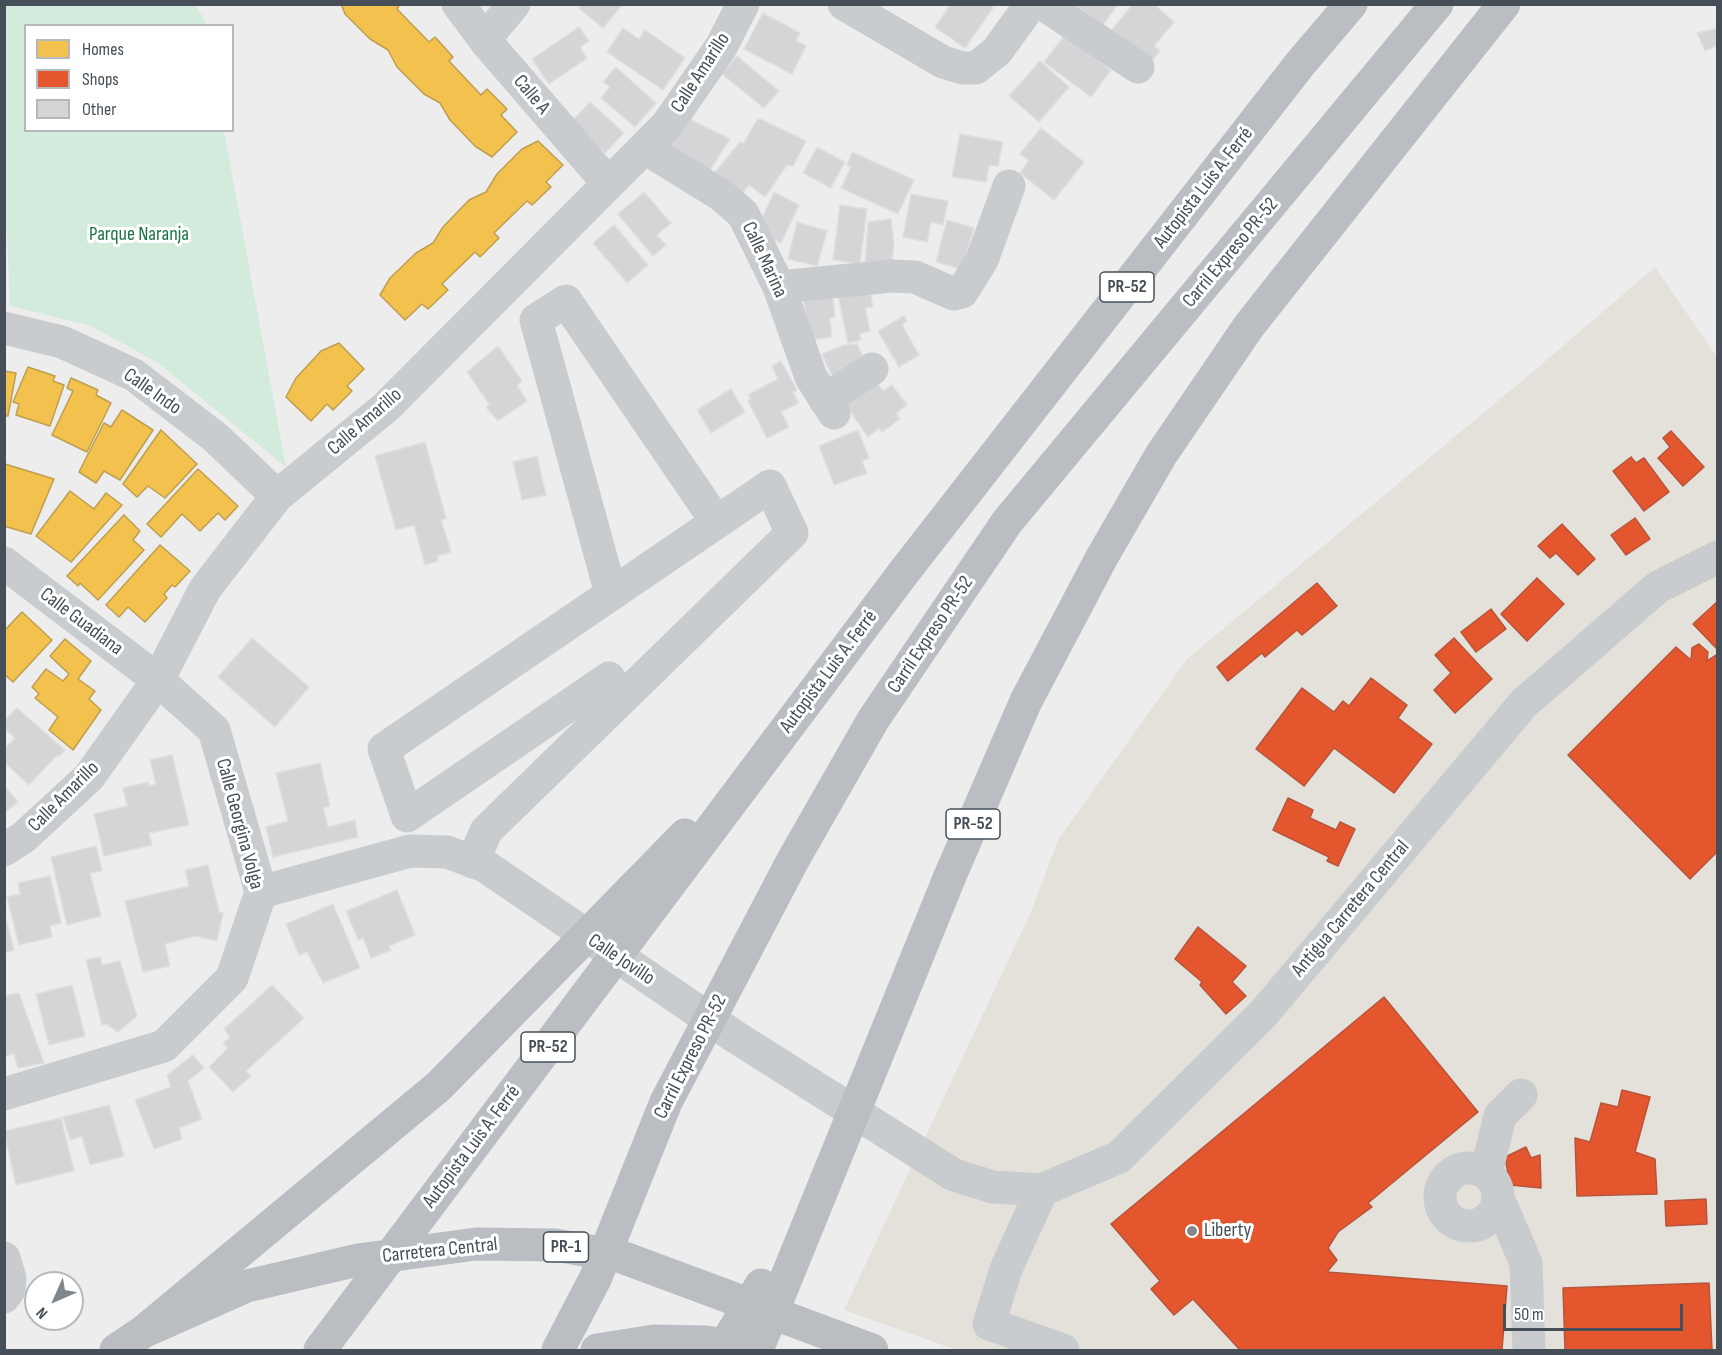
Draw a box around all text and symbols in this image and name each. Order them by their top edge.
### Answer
legend [24,24,234,132]
street label: Calle Amarillo [666,29,736,117]
text: Homes [82,39,124,60]
text: Shops [82,69,119,90]
street label: Calle A [508,70,554,120]
text: Other [82,99,116,120]
street label: Autopista Luis A. Ferré [1149,123,1259,253]
street label: Carril Expreso PR-52 [1178,193,1284,313]
street label: Calle Marina [736,218,792,302]
park label: Parque Naranja [89,223,189,247]
road number: PR-52 [1100,272,1154,302]
street label: Calle Indo [119,364,185,420]
street label: Calle Amarillo [323,383,407,461]
street label: Carril Expreso PR-52 [883,572,979,698]
street label: Calle Guadiana [35,583,127,661]
street label: Autopista Luis A. Ferré [775,606,883,738]
street label: Calle Georgina Volga [210,756,268,892]
street label: Calle Amarillo [24,757,104,837]
road number: PR-52 [946,809,1000,839]
street label: Antigua Carretera Central [1287,836,1415,982]
street label: Calle Jovillo [583,929,659,991]
street label: Carril Expreso PR-52 [649,991,733,1123]
road number: PR-52 [521,1032,575,1062]
street label: Autopista Luis A. Ferré [418,1081,526,1213]
place label: Liberty [1204,1219,1251,1243]
marker: Liberty [1185,1224,1199,1238]
road number: PR-1 [544,1232,588,1262]
street label: Carretera Central [381,1233,499,1269]
north arrow [24,1271,84,1331]
scale bar [1506,1292,1686,1330]
text: N [33,1303,52,1322]
text: 50 m [1514,1304,1544,1325]

